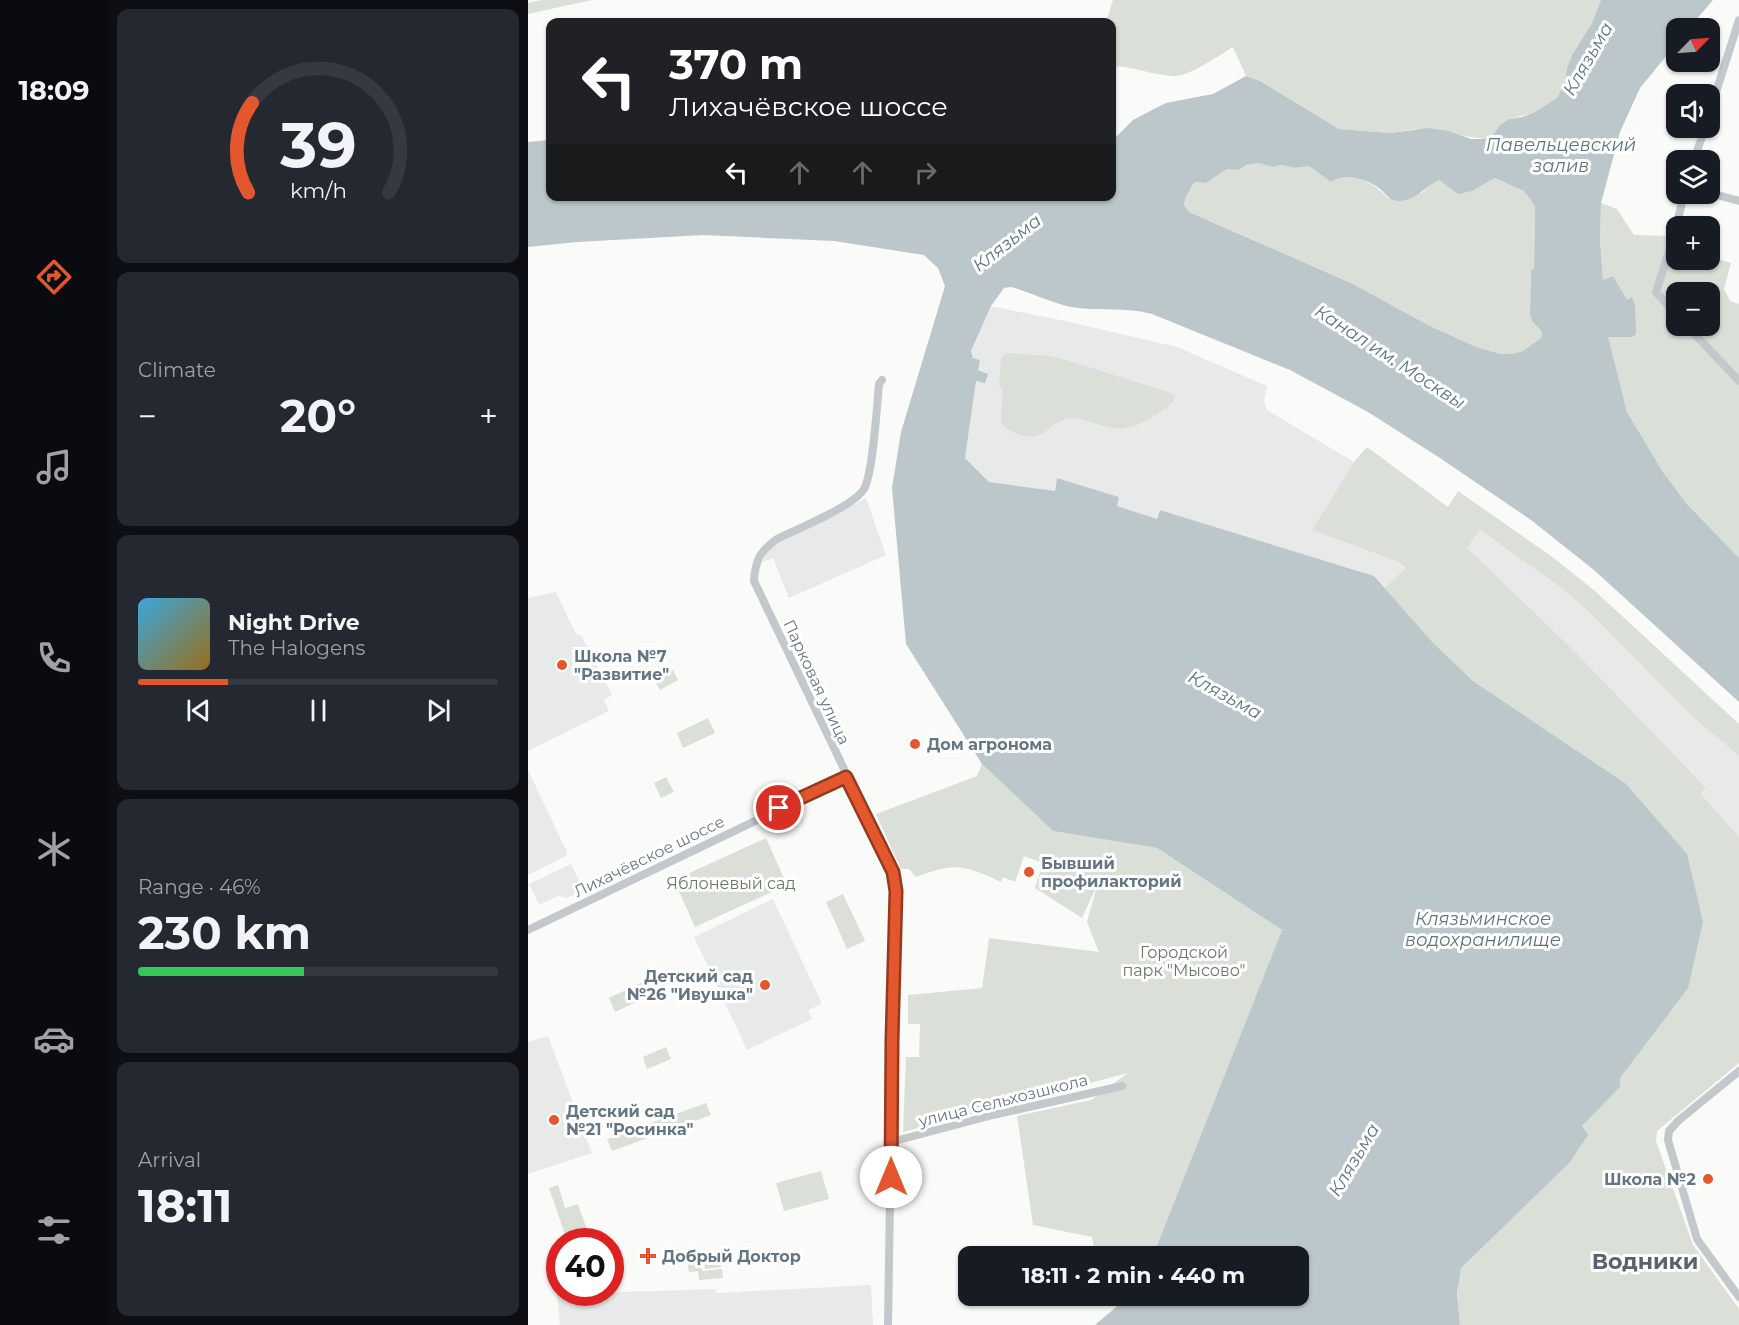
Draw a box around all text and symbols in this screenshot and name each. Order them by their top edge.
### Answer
water label: Клязьма [1558,18,1618,100]
north arrow [1666,18,1720,72]
map controls [1666,18,1720,336]
text: 370 m [669,38,803,90]
icon: left [570,42,648,120]
text: 18:09 [18,74,90,107]
button: sound [1666,84,1720,138]
text: Лихачёвское шоссе [669,90,948,123]
text: 39 [279,107,356,183]
water label: Павельцевский залив [1486,134,1636,177]
button: layers [1666,150,1720,204]
icon: left [720,156,753,189]
icon: ahead [783,156,816,189]
icon: ahead [846,156,879,189]
icon: right [909,156,942,189]
text: km/h [289,177,347,203]
water label: Клязьма [968,209,1046,277]
button: + [1666,216,1720,270]
icon: directions [33,256,75,298]
button: − [1666,282,1720,336]
water label: Канал им. Москвы [1311,300,1469,414]
text: Climate [138,358,216,382]
text: 20° [280,388,356,443]
text: − [138,396,157,436]
text: + [479,396,498,436]
icon: music [33,446,75,488]
text: Night Drive [228,609,360,636]
street label: Парковая улица [779,617,854,748]
text: The Halogens [228,636,365,660]
icon: phone [33,637,75,679]
place label: Школа №7 "Развитие" [574,647,669,684]
marker: Школа №7 "Развитие" [555,658,569,672]
water label: Клязьма [1184,666,1266,724]
icon: previous [182,694,215,727]
icon: pause [302,694,335,727]
icon: next [422,694,455,727]
place label: Дом агронома [927,735,1052,754]
marker: Дом агронома [908,737,922,751]
pin [753,782,804,833]
icon: arrive [762,791,795,824]
street label: Лихачёвское шоссе [571,812,728,901]
icon: climate [33,828,75,870]
place label: Бывший профилакторий [1041,854,1182,891]
marker: Бывший профилакторий [1022,865,1036,879]
park label: Яблоневый сад [666,874,796,893]
text: Range · 46% [138,875,261,899]
text: 230 km [138,905,311,960]
water label: Клязьминское водохранилище [1405,908,1561,951]
park label: Городской парк "Мысово" [1122,943,1246,980]
place label: Детский сад №26 "Ивушка" [627,967,753,1004]
marker: Детский сад №26 "Ивушка" [758,978,772,992]
icon: car [33,1018,75,1060]
street label: улица Сельхозшкола [916,1070,1090,1131]
place label: Детский сад №21 "Росинка" [566,1102,694,1139]
marker: Детский сад №21 "Росинка" [547,1113,561,1127]
water label: Клязьма [1324,1120,1384,1200]
position arrow [859,1145,923,1209]
text: Arrival [138,1148,201,1172]
place label: Школа №2 [1604,1170,1696,1189]
marker: Школа №2 [1701,1172,1715,1186]
text: 18:11 [138,1178,232,1233]
icon: filters [33,1209,75,1251]
speed limit sign: 40 [546,1228,624,1306]
marker: Добрый Доктор [639,1247,657,1265]
place label: Добрый Доктор [662,1247,801,1266]
district label: Водники [1592,1248,1698,1275]
text: 18:11 · 2 min · 440 m [1022,1262,1245,1289]

